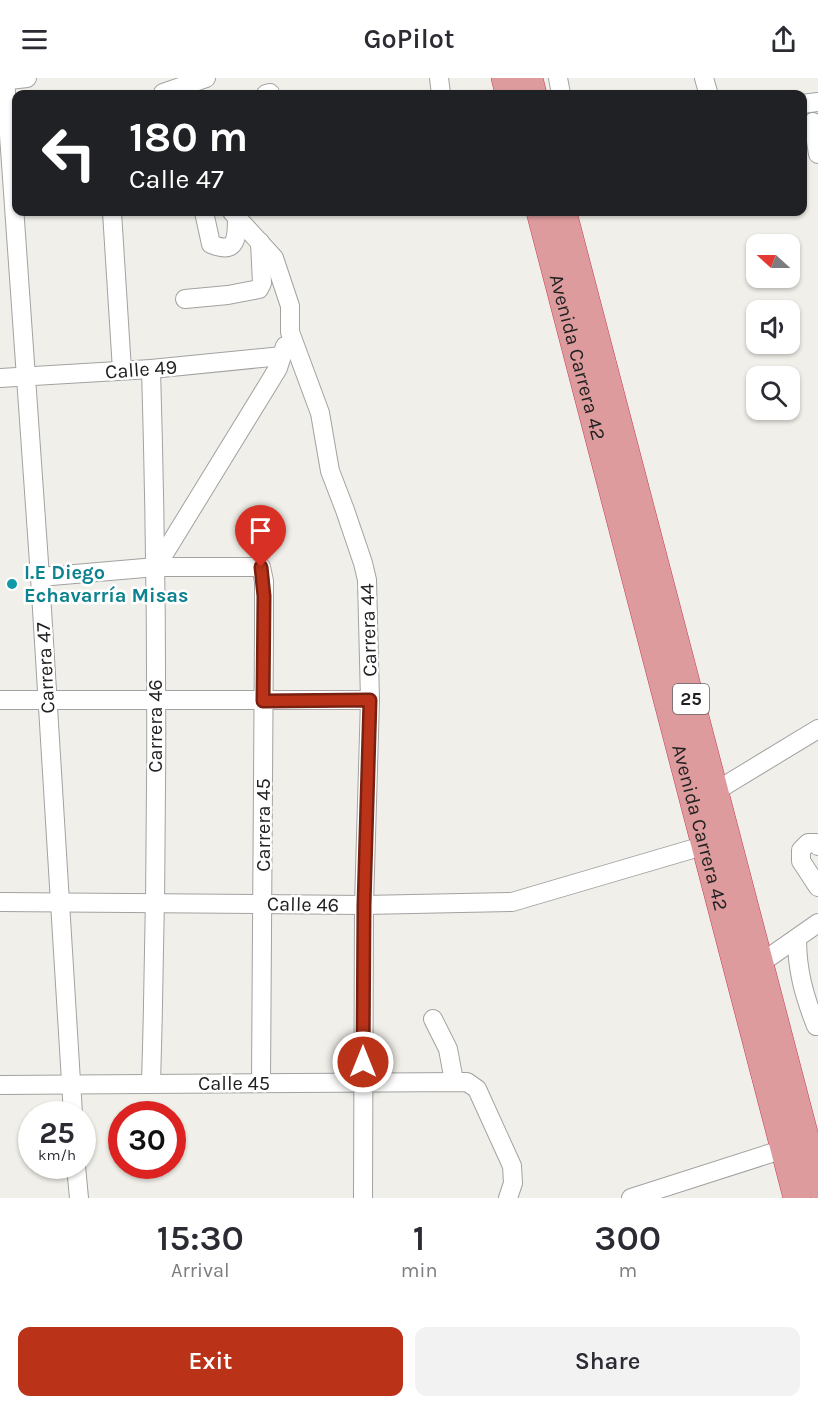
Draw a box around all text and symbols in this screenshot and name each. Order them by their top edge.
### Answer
icon: menu [18,23,51,56]
text: GoPilot [364,23,454,55]
icon: share [767,23,800,56]
text: 180 m [129,112,248,162]
icon: left [30,114,108,192]
text: Calle 47 [129,163,224,195]
north arrow [746,234,800,288]
map controls [746,234,800,420]
street label: Avenida Carrera 42 [545,272,610,443]
button: sound [746,300,800,354]
street label: Calle 49 [104,356,178,383]
button: search [746,366,800,420]
pin [235,505,286,567]
icon: arrive [244,514,277,547]
place label: I.E Diego Echavarría Misas [24,561,188,607]
marker: I.E Diego Echavarría Misas [5,577,19,591]
street label: Carrera 44 [355,583,382,677]
street label: Carrera 47 [32,621,59,714]
street label: Carrera 46 [144,679,167,773]
road number: 25 [673,684,709,714]
street label: Avenida Carrera 42 [667,742,733,913]
street label: Carrera 45 [252,778,275,872]
street label: Calle 46 [267,892,339,917]
position arrow [331,1030,395,1094]
street label: Calle 45 [198,1072,270,1095]
speed limit sign: 30 [108,1101,186,1179]
text: 25 [39,1115,75,1151]
text: km/h [38,1146,76,1164]
text: 15:30 [157,1217,244,1259]
text: 1 [413,1217,425,1259]
text: 300 [594,1217,661,1259]
text: Arrival [171,1259,230,1282]
text: min [401,1259,438,1282]
text: m [618,1259,637,1282]
button: Exit [18,1327,403,1396]
button: Share [415,1327,800,1396]

